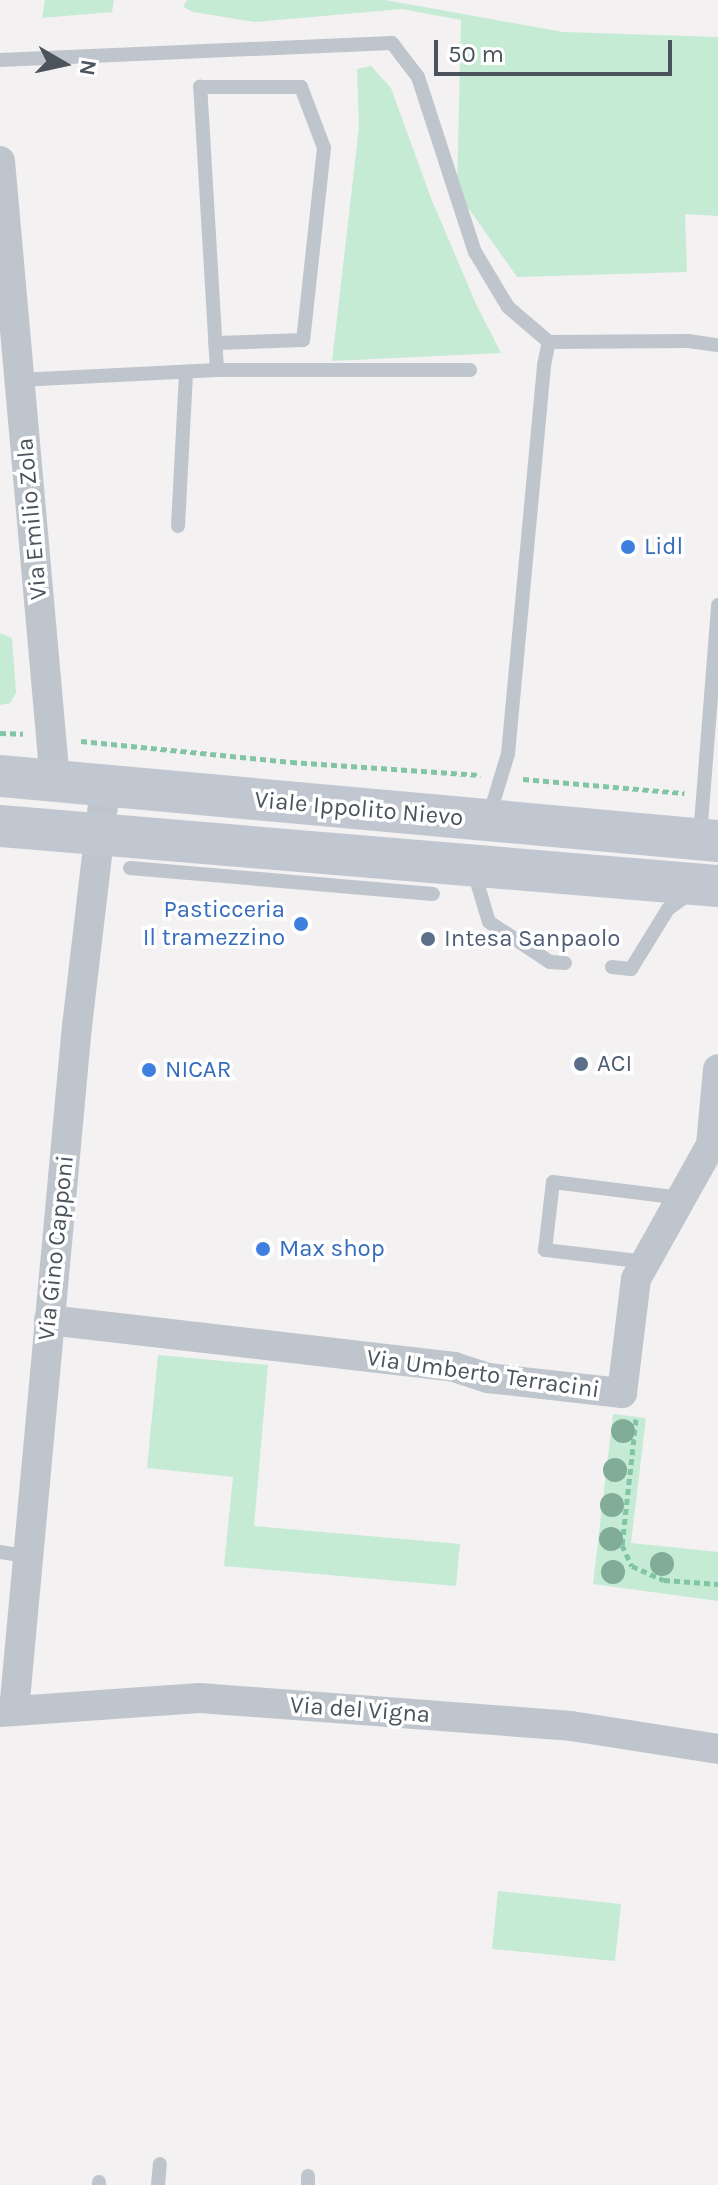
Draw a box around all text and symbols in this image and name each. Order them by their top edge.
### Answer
north arrow [24,24,104,104]
scale bar [438,24,676,74]
text: 50 m [448,40,504,68]
text: N [74,58,102,78]
street label: Via Emilio Zola [11,437,53,601]
place label: Lidl [644,533,683,561]
marker: Lidl [619,538,637,556]
street label: Viale Ippolito Nievo [254,786,464,832]
place label: Pasticceria Il tramezzino [143,896,285,952]
marker: Pasticceria Il tramezzino [292,915,310,933]
place label: Intesa Sanpaolo [444,925,620,953]
marker: Intesa Sanpaolo [419,930,437,948]
place label: ACI [597,1050,632,1078]
marker: ACI [572,1055,590,1073]
place label: NICAR [165,1056,231,1084]
marker: NICAR [140,1061,158,1079]
street label: Via Gino Capponi [32,1154,80,1342]
place label: Max shop [279,1235,385,1263]
marker: Max shop [254,1240,272,1258]
street label: Via Umberto Terracini [365,1343,601,1405]
street label: Via del Vigna [289,1691,431,1729]

